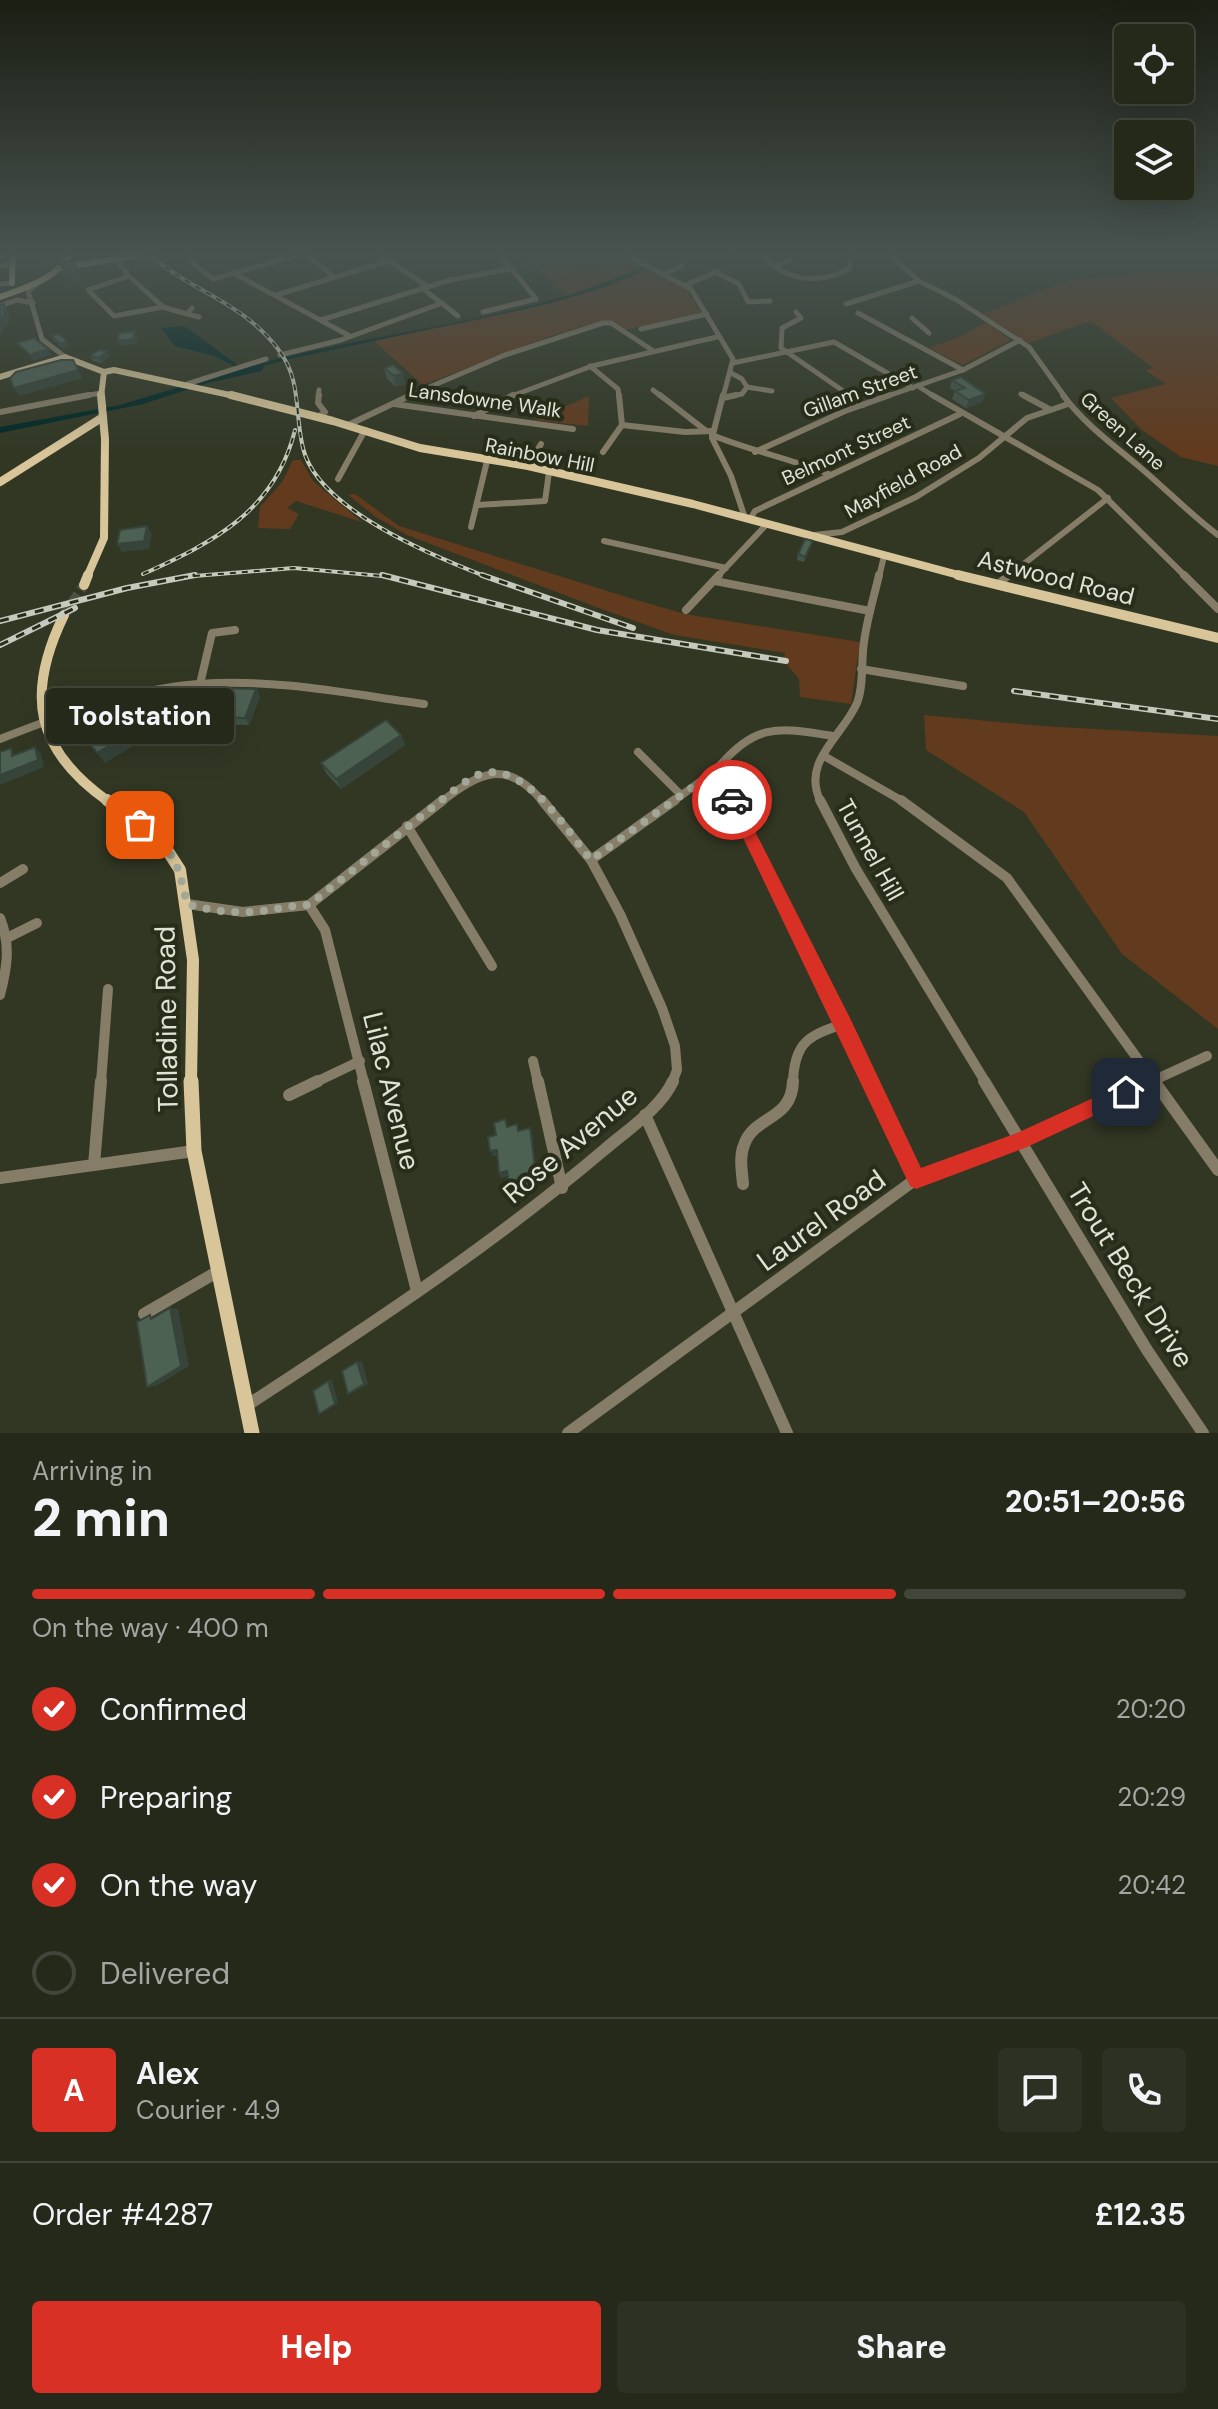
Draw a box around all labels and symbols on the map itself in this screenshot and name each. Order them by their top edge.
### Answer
street label: Gillam Street [799,358,921,424]
street label: Lansdowne Walk [407,376,563,424]
street label: Green Lane [1075,386,1171,476]
street label: Belmont Street [778,409,915,491]
street label: Rainbow Hill [483,432,597,478]
street label: Mayfield Road [840,438,966,524]
street label: Astwood Road [975,543,1138,612]
callout: Toolstation [46,689,234,745]
courier [692,760,772,840]
pin [106,791,174,859]
street label: Tunnel Hill [830,793,911,906]
street label: Tolladine Road [146,925,187,1113]
street label: Lilac Avenue [354,1008,429,1174]
pin [1092,1058,1160,1126]
street label: Rose Avenue [495,1077,645,1212]
street label: Laurel Road [749,1161,893,1280]
street label: Trout Beck Drive [1059,1176,1202,1375]

